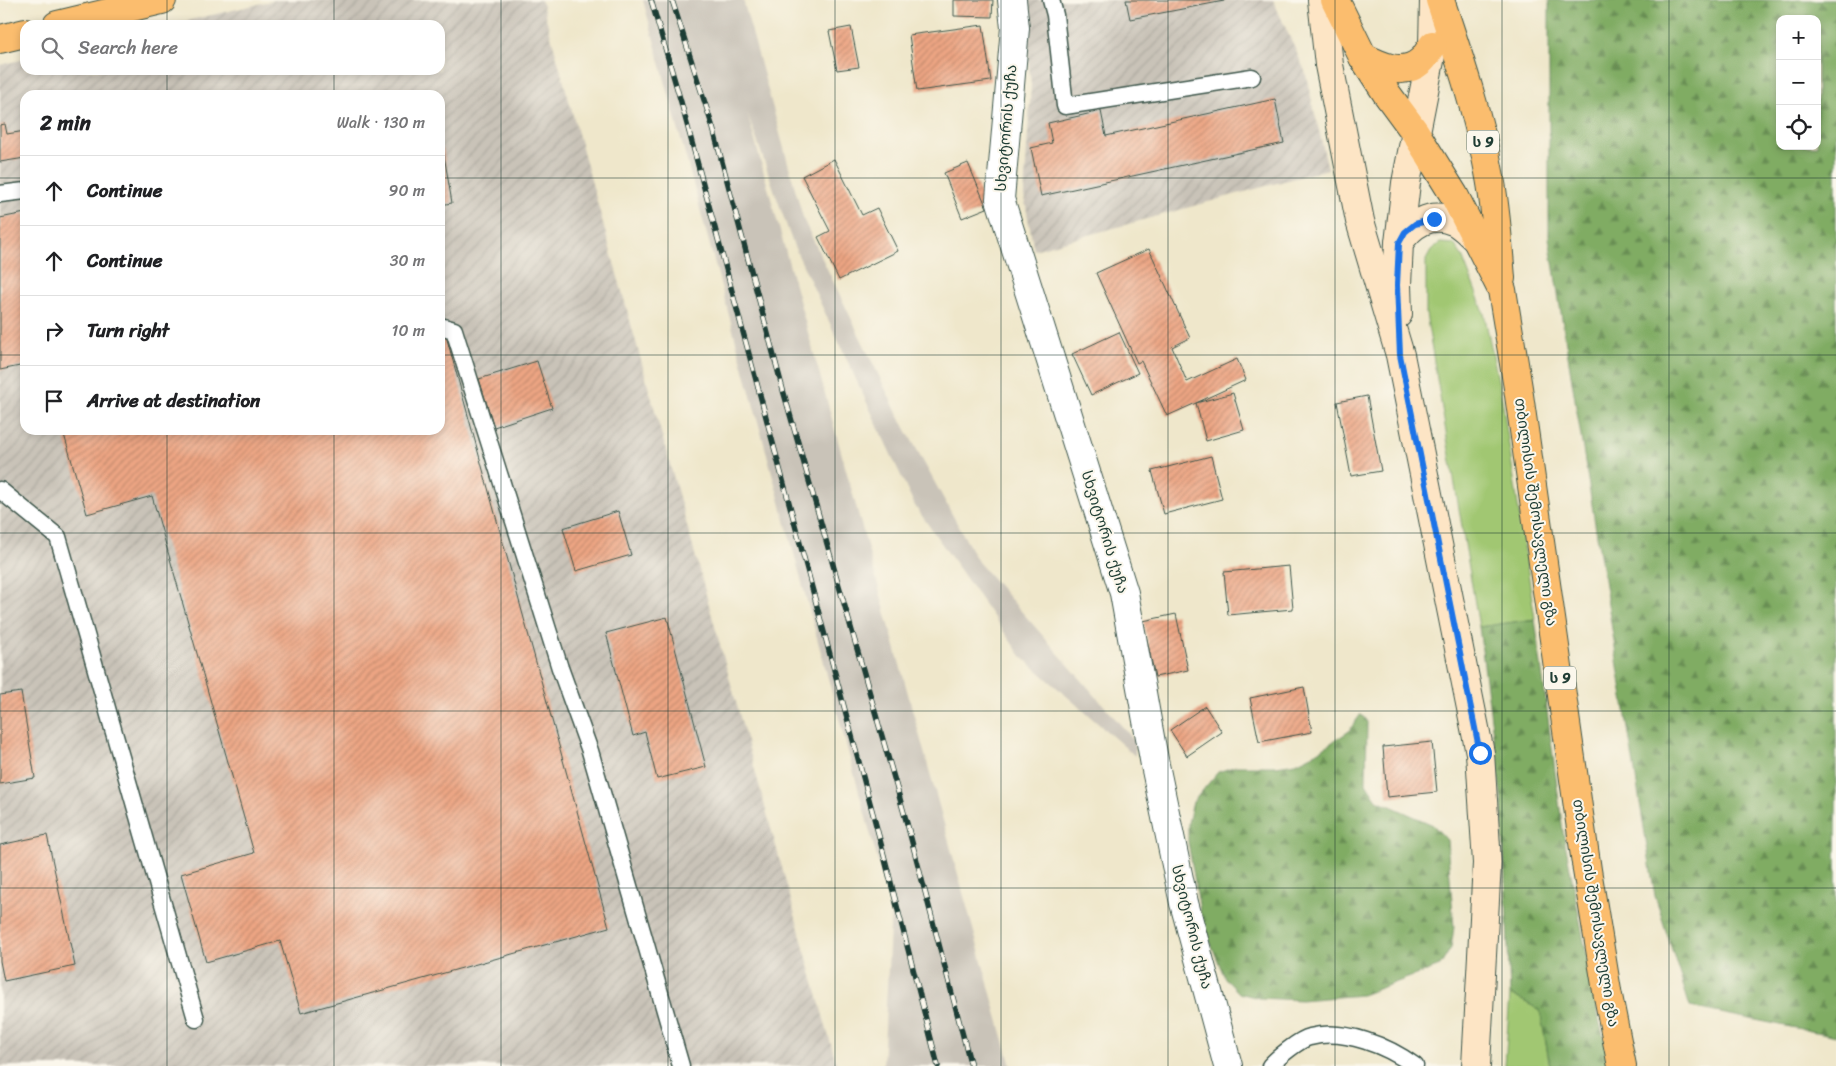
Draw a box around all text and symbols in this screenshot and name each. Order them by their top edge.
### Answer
map controls [1776,15,1821,150]
button: + [1776,15,1821,60]
search box [20,20,445,75]
text: Search here [78,31,178,64]
icon: search [38,34,66,62]
button: − [1776,60,1821,105]
street label: სხვიტორის ქუჩა [987,63,1025,193]
text: 2 min [40,104,91,142]
button: locate [1776,105,1821,150]
text: Walk · 130 m [337,108,425,137]
road number: ს 9 [1467,130,1499,154]
text: Continue [87,174,163,207]
text: 90 m [389,176,425,205]
icon: ahead [40,177,68,205]
route end [1423,208,1446,231]
text: Continue [87,244,163,277]
text: 30 m [390,246,425,275]
icon: ahead [40,247,68,275]
text: Turn right [87,314,169,347]
text: 10 m [392,316,425,345]
icon: right [40,317,68,345]
text: Arrive at destination [87,384,260,417]
icon: arrive [40,387,68,415]
street label: თბილისის შემოსავლელი გზა [1507,396,1565,628]
street label: სხვიტორის ქუჩა [1074,467,1136,597]
road number: ს 9 [1544,666,1576,690]
route start [1469,742,1492,765]
street label: თბილისის შემოსავლელი გზა [1565,797,1627,1029]
street label: სხვიტორის ქუჩა [1164,862,1220,992]

